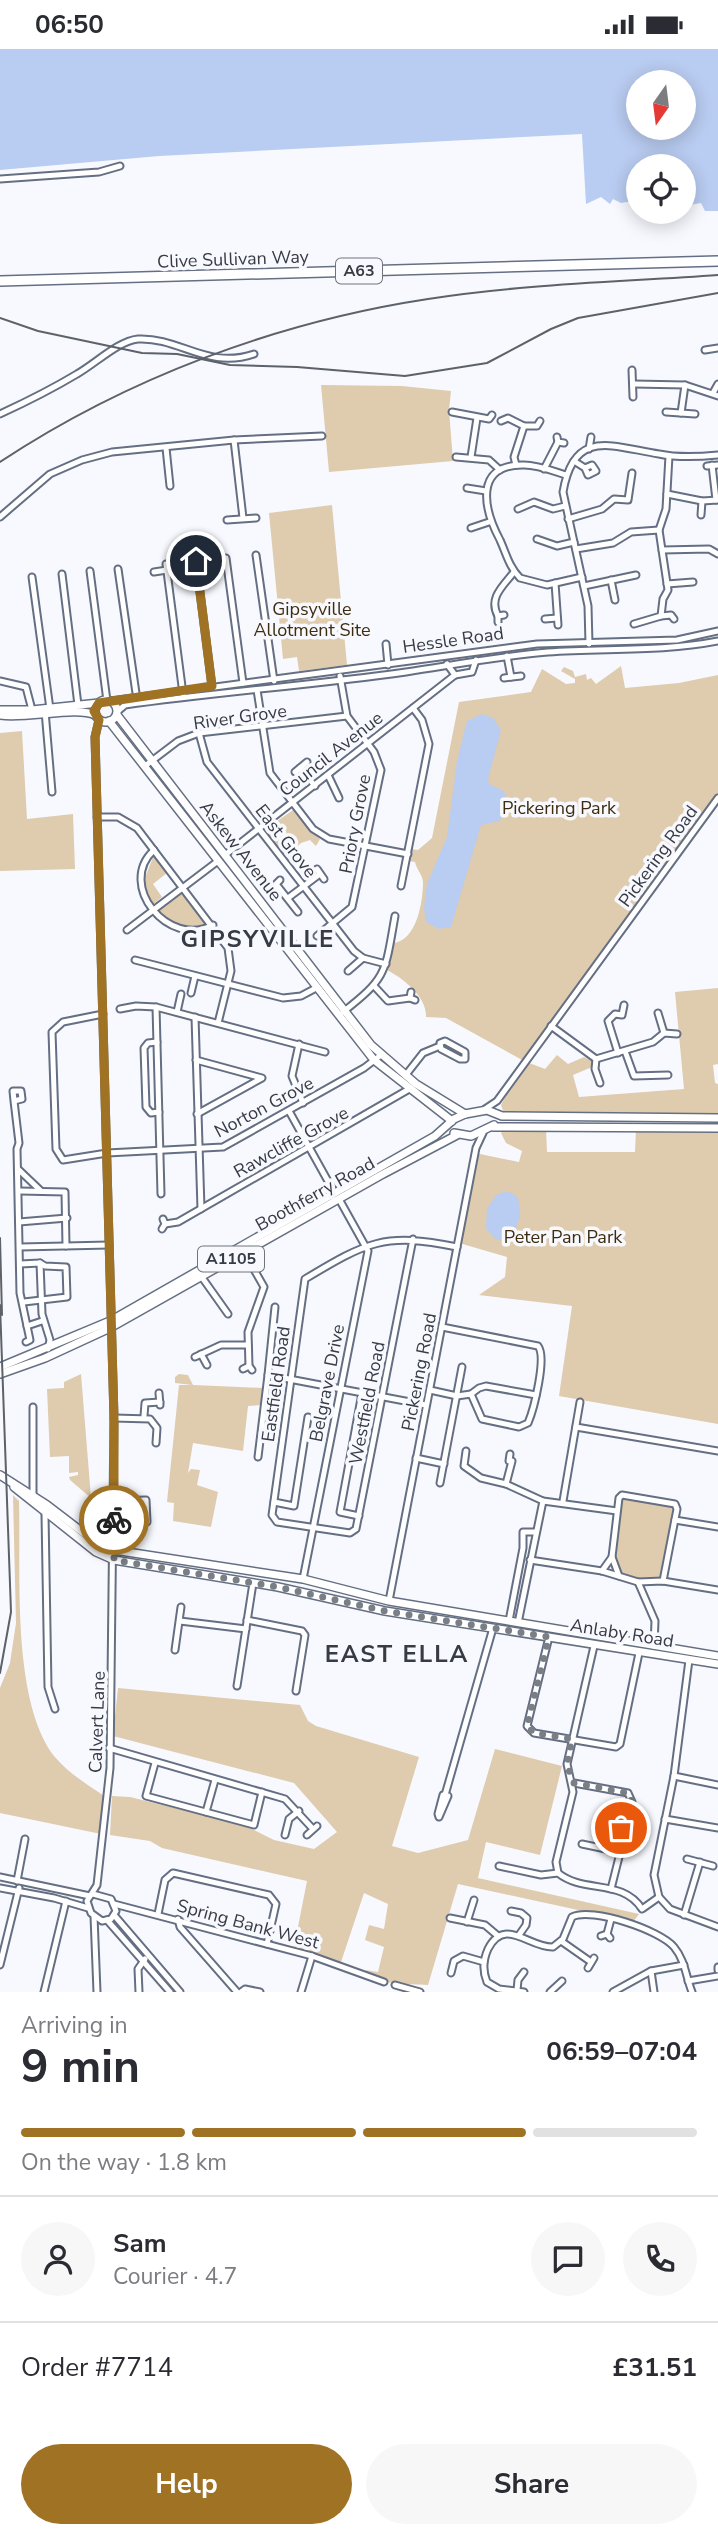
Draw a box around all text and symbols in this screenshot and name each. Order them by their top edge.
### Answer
text: 06:50 [35,7,104,42]
north arrow [626,70,696,140]
map controls [626,70,696,224]
button: locate [626,154,696,224]
street label: Clive Sullivan Way [157,244,310,274]
road number: A63 [336,259,382,283]
pin [166,531,226,591]
icon: home [177,542,215,580]
park label: Gipsyville Allotment Site [253,597,371,642]
street label: Hessle Road [401,621,505,659]
street label: River Grove [192,699,288,735]
street label: Council Avenue [274,706,388,802]
street label: Priory Grove [334,772,376,876]
street label: Askew Avenue [194,796,288,906]
park label: Pickering Park [502,796,617,820]
street label: East Grove [250,799,322,883]
street label: Pickering Road [613,800,703,912]
district label: GIPSYVILLE [181,923,335,955]
street label: Norton Grove [210,1071,318,1143]
street label: Rawcliffe Grove [229,1100,353,1184]
street label: Boothferry Road [251,1151,379,1237]
park label: Peter Pan Park [504,1225,623,1249]
road number: A1105 [198,1247,264,1271]
street label: Pickering Road [396,1311,442,1433]
street label: Belgrave Drive [304,1322,350,1444]
street label: Eastfield Road [256,1325,296,1443]
street label: Westfield Road [343,1339,391,1467]
courier [79,1485,149,1555]
icon: bike [95,1501,133,1539]
street label: Anlaby Road [569,1613,675,1653]
district label: EAST ELLA [325,1638,469,1670]
street label: Calvert Lane [83,1671,111,1773]
pin [591,1798,651,1858]
icon: bag [602,1809,640,1847]
street label: Spring Bank West [174,1893,322,1955]
text: Arriving in [21,2010,128,2041]
text: 06:59–07:04 [546,2034,697,2069]
text: 9 min [21,2035,140,2098]
text: On the way · 1.8 km [21,2147,227,2178]
button: person [21,2222,95,2296]
button: chat [531,2222,605,2296]
button: phone [623,2222,697,2296]
text: Sam [113,2226,166,2261]
text: Courier · 4.7 [113,2261,237,2292]
text: Order #7714 [21,2350,173,2385]
text: £31.51 [613,2350,697,2385]
button: Help [21,2444,352,2524]
button: Share [366,2444,697,2524]

